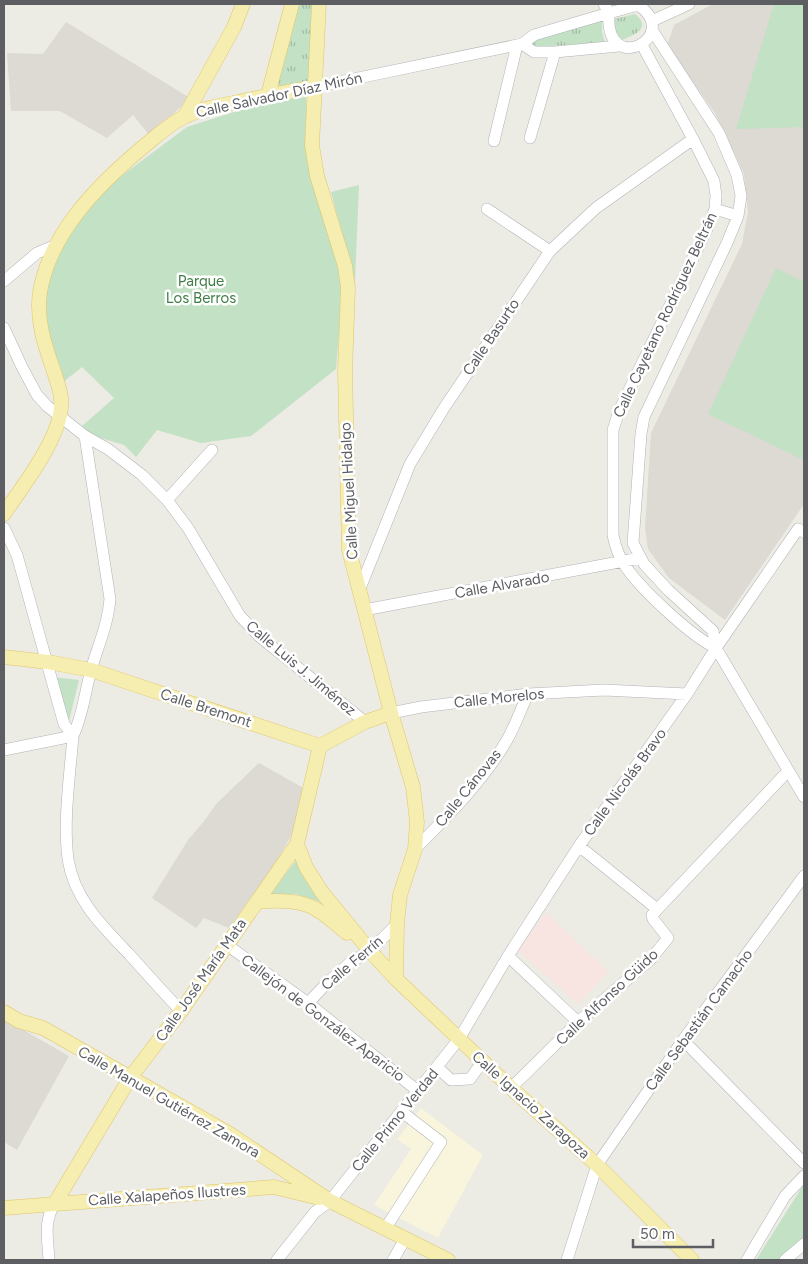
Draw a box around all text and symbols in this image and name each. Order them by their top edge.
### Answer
street label: Calle Salvador Díaz Mirón [194,69,364,121]
street label: Calle Cayetano Rodríguez Beltrán [609,209,721,421]
park label: Parque Los Berros [166,272,236,307]
street label: Calle Basurto [459,295,523,379]
street label: Calle Miguel Hidalgo [336,422,362,560]
street label: Calle Alvarado [453,568,551,602]
street label: Calle Luis J. Jiménez [242,617,360,719]
street label: Calle Morelos [453,684,545,712]
street label: Calle Bremont [158,685,254,731]
street label: Calle Nicolás Bravo [580,724,670,839]
street label: Calle Cánovas [431,746,505,830]
street label: Calle José María Mata [152,915,250,1045]
street label: Calle Ferrín [317,932,387,994]
street label: Calle Alfonso Güido [552,945,662,1049]
street label: Calle Sebastián Camacho [642,945,757,1094]
street label: Callejón de González Aparicio [238,951,409,1086]
street label: Calle Manuel Gutiérrez Zamora [75,1042,263,1162]
street label: Calle Ignacio Zaragoza [468,1047,594,1163]
street label: Calle Primo Verdad [348,1065,442,1175]
street label: Calle Xalapeños Ilustres [88,1181,246,1209]
scale bar [633,1216,713,1248]
text: 50 m [640,1225,675,1243]

